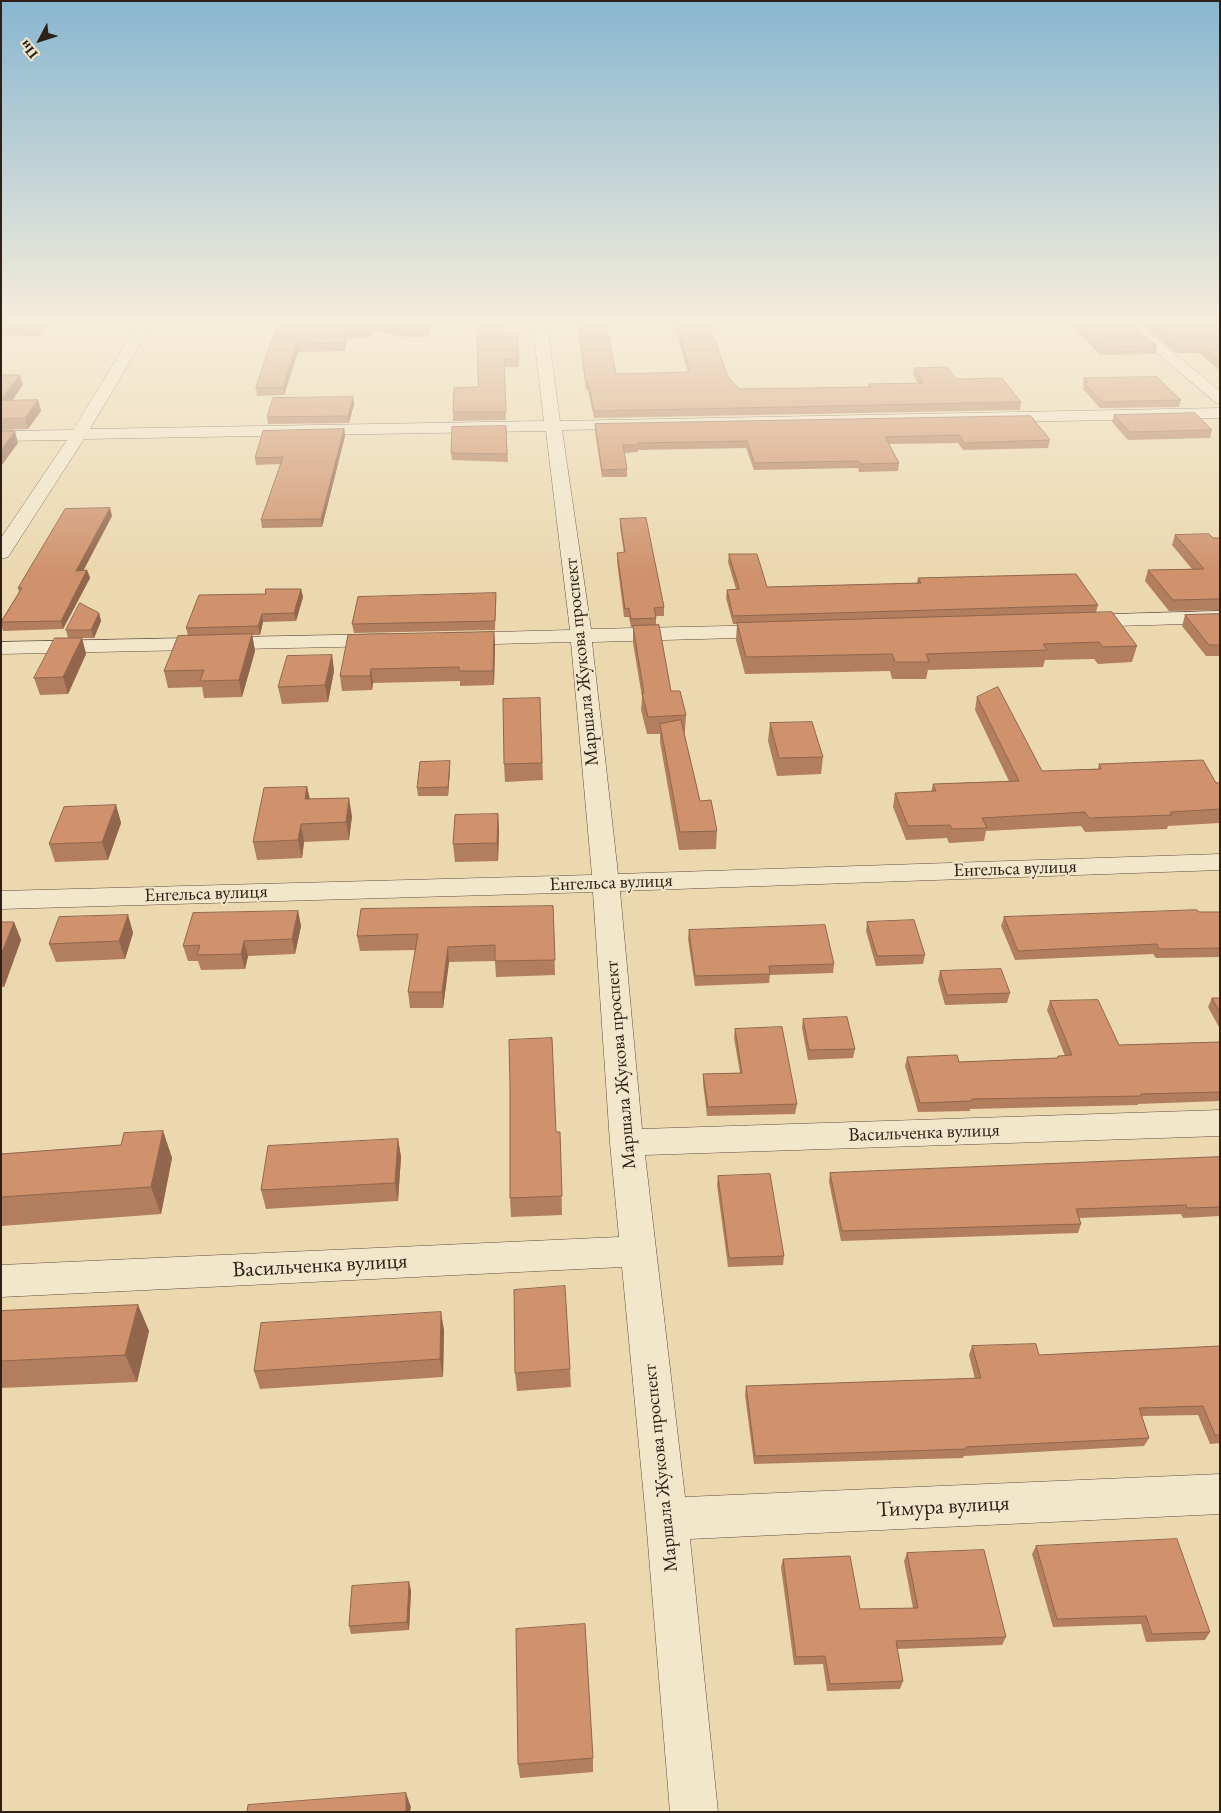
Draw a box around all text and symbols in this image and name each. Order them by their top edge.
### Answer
north arrow [15,15,65,65]
text: Пн [15,37,42,63]
street label: Маршала Жукова проспект [560,557,604,767]
street label: Енгельса вулиця [953,855,1077,883]
street label: Енгельса вулиця [549,869,673,897]
street label: Енгельса вулиця [144,880,268,908]
street label: Маршала Жукова проспект [601,960,641,1170]
street label: Васильченка вулиця [848,1119,1000,1147]
street label: Васильченка вулиця [232,1248,408,1284]
street label: Маршала Жукова проспект [639,1363,683,1573]
street label: Тимура вулиця [876,1490,1010,1524]

